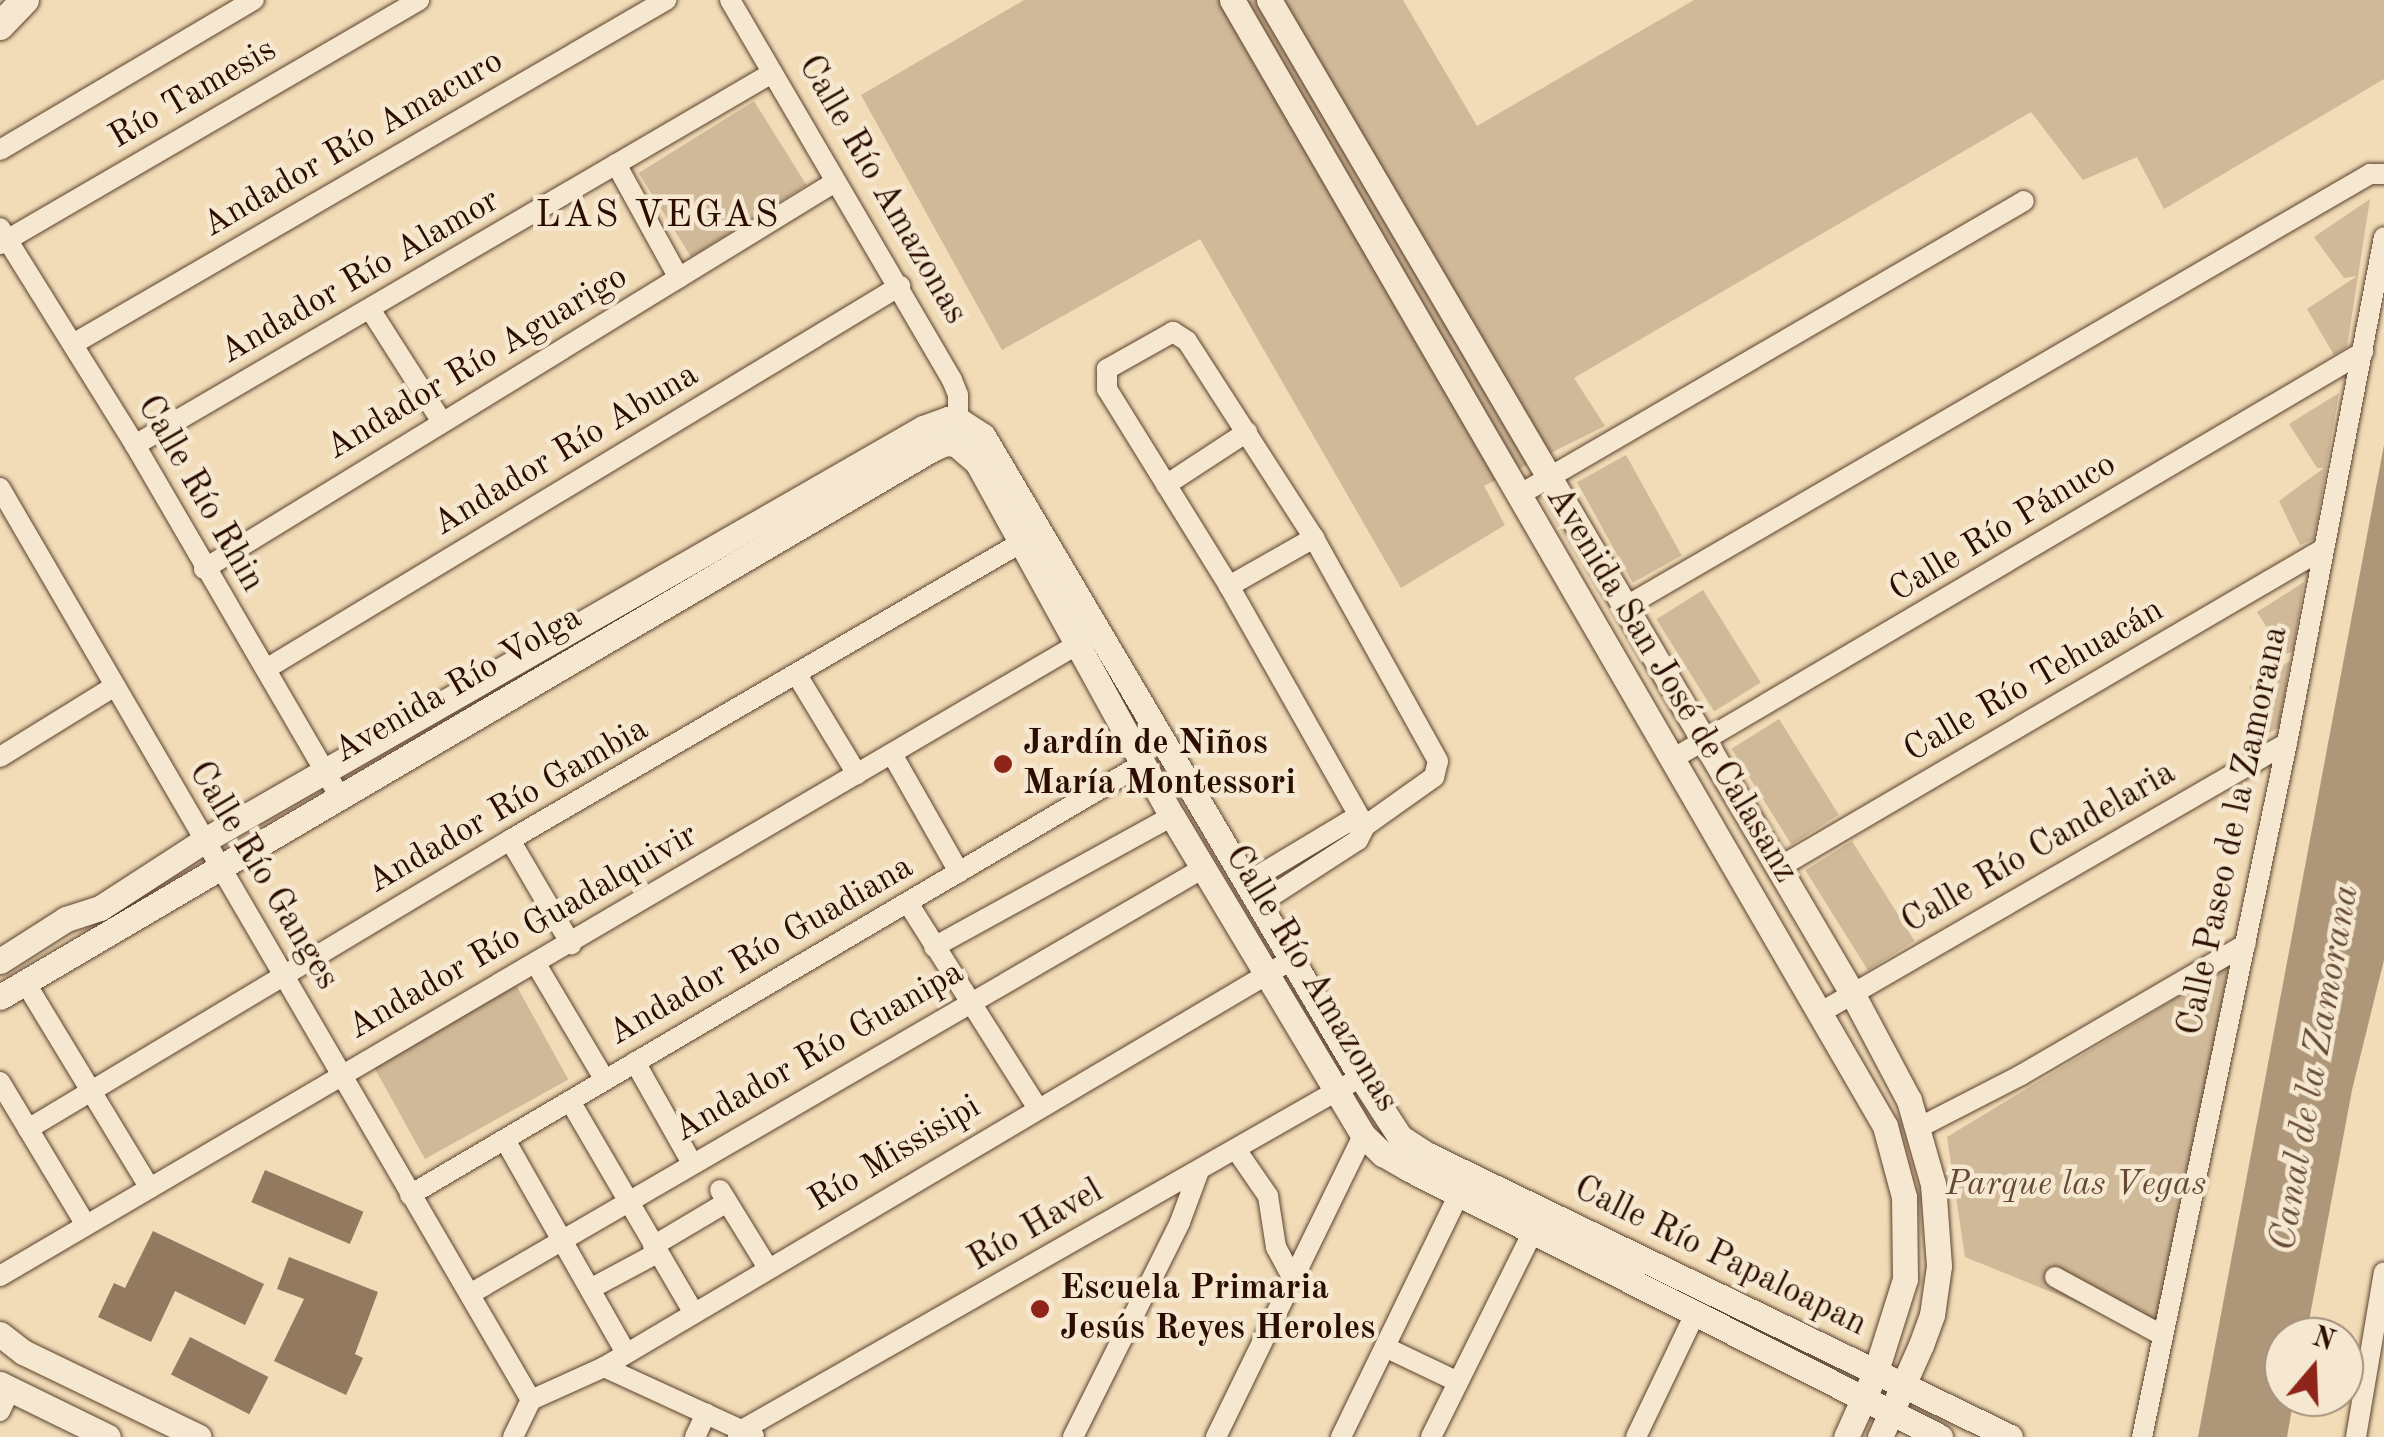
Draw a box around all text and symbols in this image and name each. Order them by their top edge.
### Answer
street label: Río Tamesis [102,29,284,159]
street label: Andador Río Amacuro [195,41,511,247]
street label: Calle Río Amazonas [788,48,976,332]
street label: Andador Río Alamor [213,180,507,374]
district label: LAS VEGAS [535,194,781,240]
street label: Andador Río Aguarigo [319,256,635,470]
street label: Andador Río Abuna [426,354,706,546]
street label: Calle Río Rhin [127,388,273,600]
street label: Calle Río Pánuco [1882,444,2124,612]
street label: Avenida San José de Calasanz [1536,479,1806,891]
street label: Calle Río Tehuacán [1897,590,2171,772]
street label: Avenida Río Volga [326,597,590,773]
street label: Calle Paseo de la Zamorana [2170,623,2298,1039]
street label: Andador Río Gambia [360,708,656,904]
place label: Jardín de Niños María Montessori [1023,723,1296,805]
marker: Jardín de Niños María Montessori [992,753,1014,775]
street label: Calle Río Candelaria [1895,753,2183,943]
street label: Calle Río Ganges [178,754,348,998]
street label: Andador Río Guadalquivir [341,815,705,1049]
street label: Calle Río Amazonas [1215,838,1407,1120]
street label: Andador Río Guadiana [601,847,921,1055]
water label: Canal de la Zamorana [2261,881,2371,1255]
street label: Andador Río Guanipa [667,952,971,1152]
street label: Río Missisipi [802,1086,988,1222]
park label: Parque las Vegas [1946,1164,2206,1206]
street label: Calle Río Papaloapan [1567,1168,1873,1346]
street label: Río Havel [961,1171,1111,1281]
place label: Escuela Primaria Jesús Reyes Heroles [1060,1268,1375,1350]
marker: Escuela Primaria Jesús Reyes Heroles [1029,1298,1051,1320]
north arrow [2264,1317,2364,1417]
text: N [2308,1324,2338,1357]

